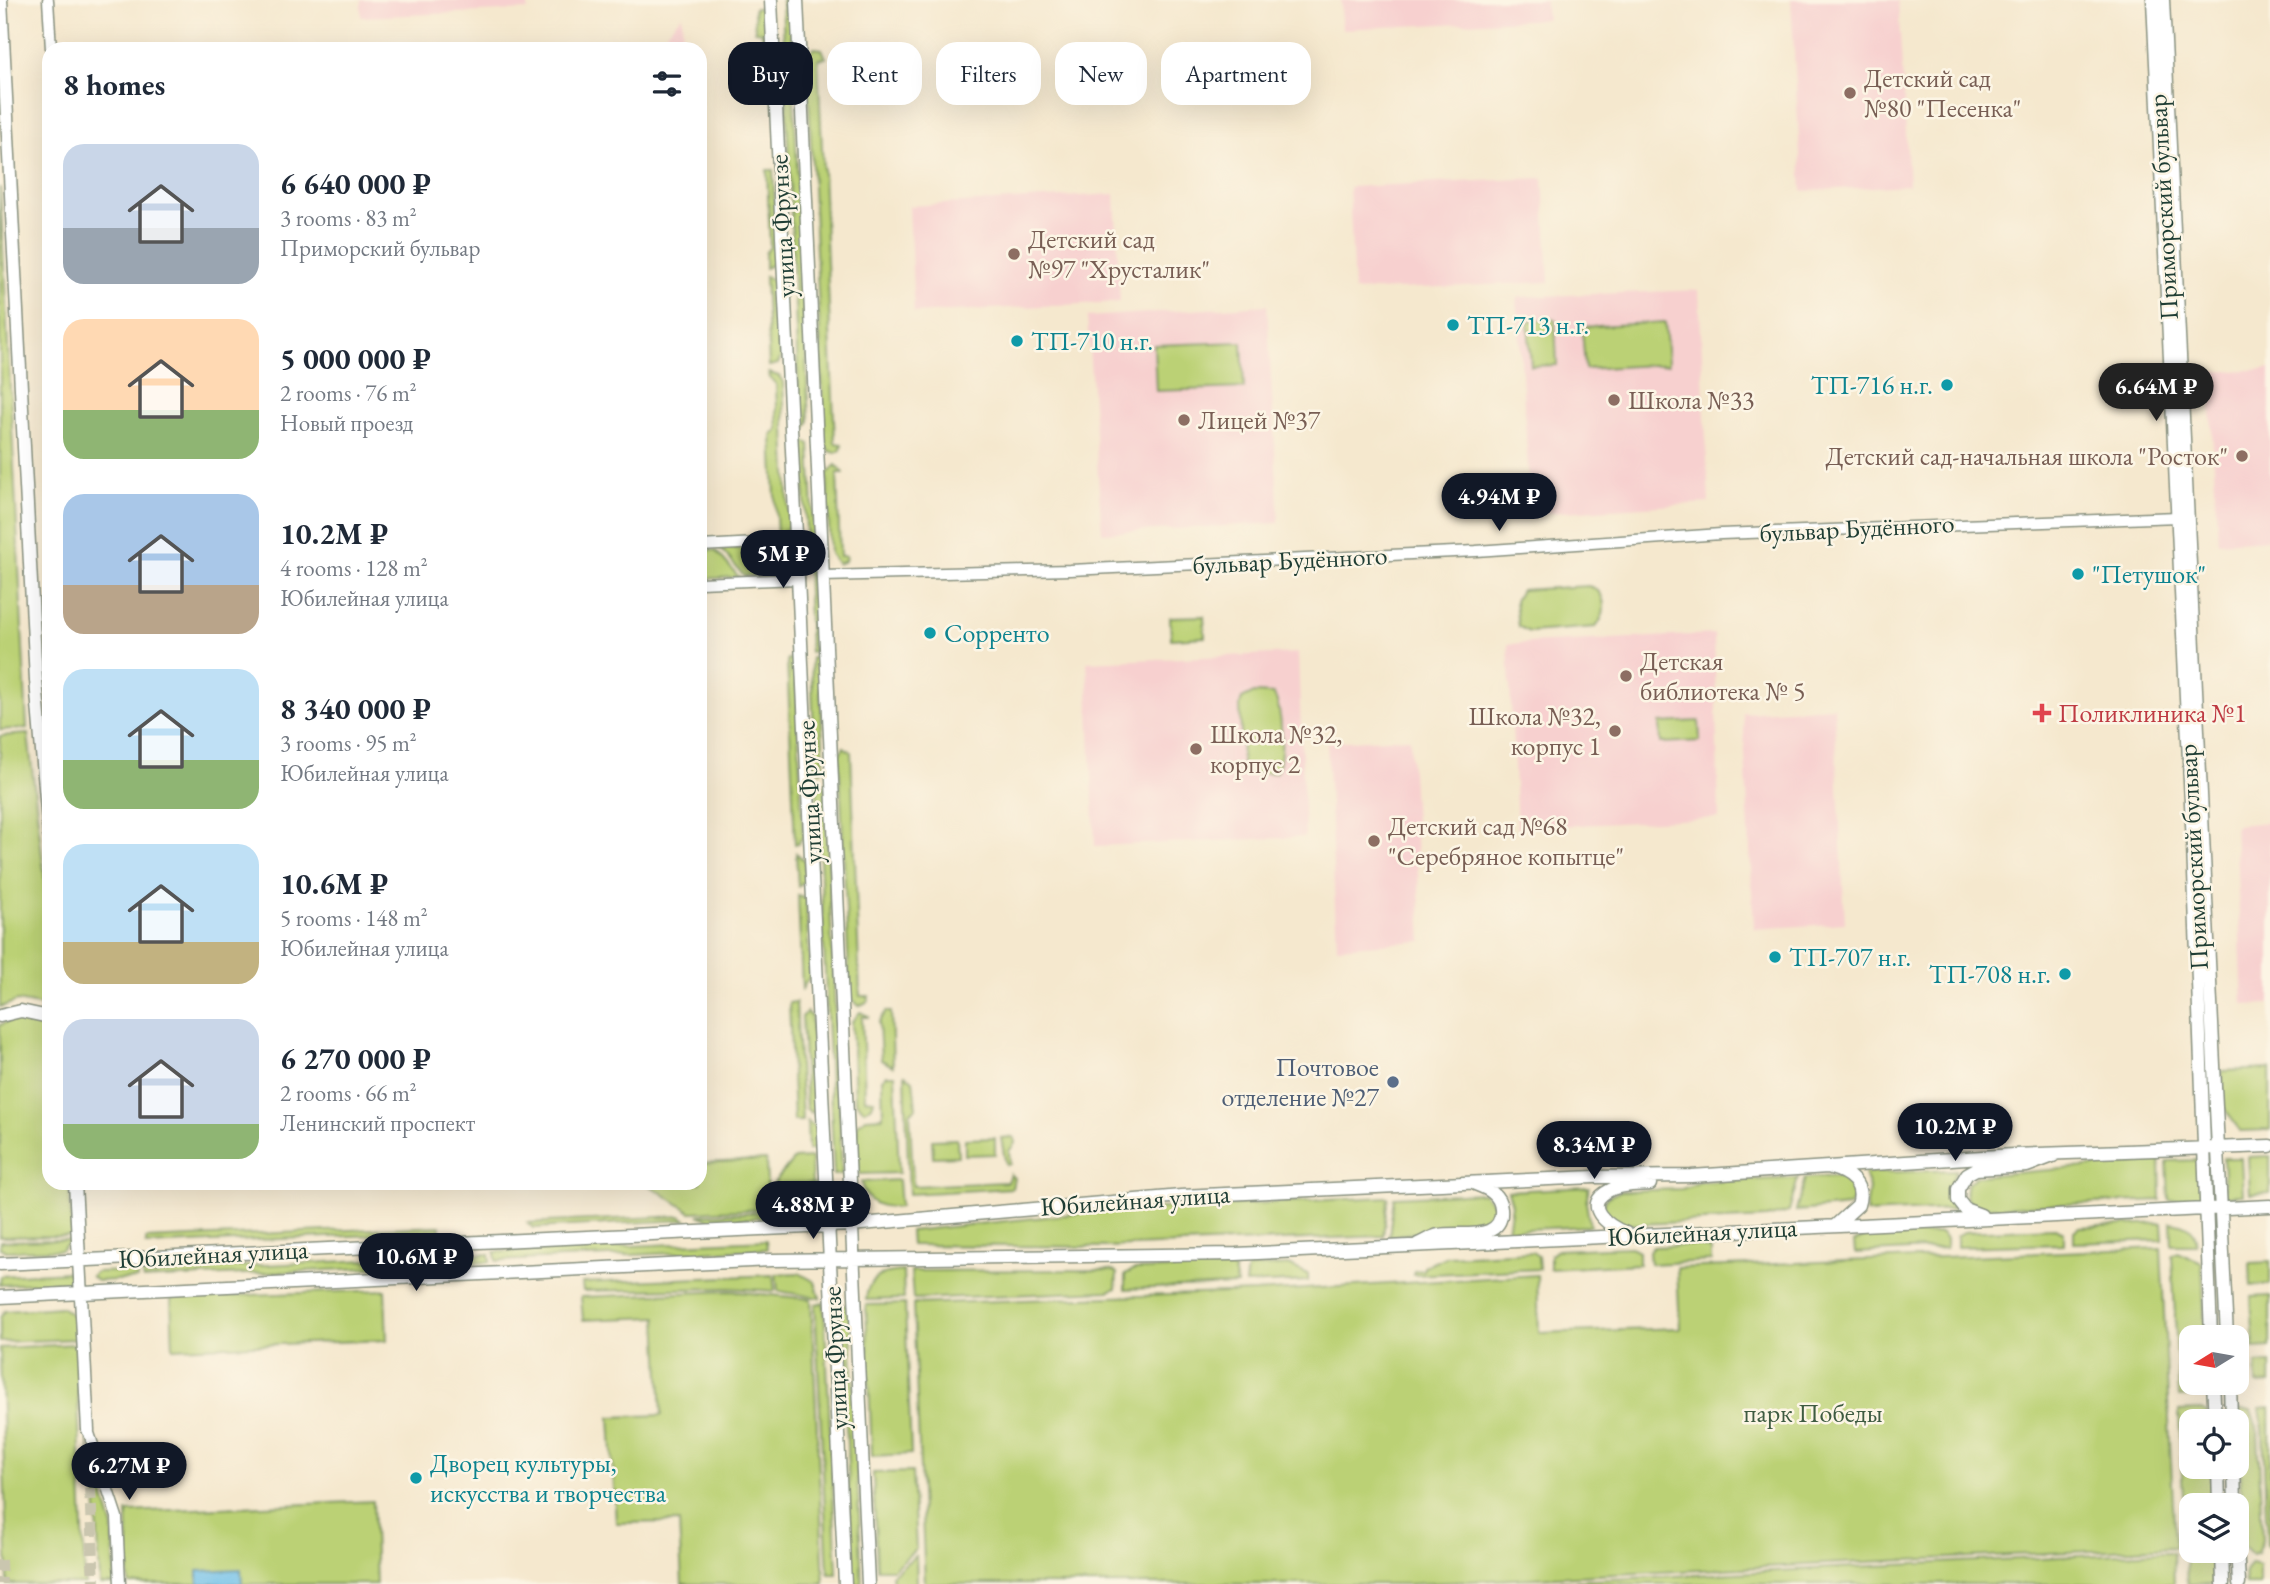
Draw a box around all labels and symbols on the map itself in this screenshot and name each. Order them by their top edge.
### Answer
place label: Детский сад №80 "Песенка" [1864,61,2021,125]
marker: Детский сад №80 "Песенка" [1842,85,1858,101]
street label: Приморский бульвар [2140,93,2186,321]
street label: улица Фрунзе [761,153,803,299]
place label: Детский сад №97 "Хрусталик" [1028,222,1210,286]
marker: Детский сад №97 "Хрусталик" [1006,246,1022,262]
place label: ТП-713 н.г. [1467,308,1589,342]
marker: ТП-713 н.г. [1445,317,1461,333]
place label: ТП-710 н.г. [1031,324,1153,358]
marker: ТП-710 н.г. [1009,333,1025,349]
pin: 6.64M ₽ [2091,364,2221,423]
place label: ТП-716 н.г. [1811,368,1933,402]
marker: ТП-716 н.г. [1939,377,1955,393]
place label: Школа №33 [1628,383,1755,417]
marker: Школа №33 [1606,392,1622,408]
place label: Лицей №37 [1198,403,1321,437]
marker: Лицей №37 [1176,412,1192,428]
place label: Детский сад-начальная школа "Росток" [1825,439,2228,473]
marker: Детский сад-начальная школа "Росток" [2234,448,2250,464]
pin: 4.94M ₽ [1434,474,1564,533]
street label: бульвар Будённого [1759,506,1955,550]
pin: 5M ₽ [742,530,824,590]
street label: бульвар Будённого [1192,538,1388,582]
place label: "Петушок" [2092,557,2206,591]
marker: "Петушок" [2070,566,2086,582]
place label: Сорренто [944,616,1050,650]
marker: Сорренто [922,625,938,641]
place label: Детская библиотека № 5 [1640,644,1805,708]
marker: Детская библиотека № 5 [1618,668,1634,684]
place label: Поликлиника №1 [2058,696,2247,730]
place label: Школа №32, корпус 1 [1468,699,1601,763]
marker: Поликлиника №1 [2032,703,2052,723]
place label: Школа №32, корпус 2 [1210,717,1343,781]
street label: улица Фрунзе [788,719,830,865]
marker: Школа №32, корпус 1 [1607,723,1623,739]
marker: Школа №32, корпус 2 [1188,741,1204,757]
street label: Приморский бульвар [2170,743,2216,971]
place label: Детский сад №68 "Серебряное копытце" [1388,809,1624,873]
marker: Детский сад №68 "Серебряное копытце" [1366,833,1382,849]
place label: ТП-707 н.г. [1789,940,1911,974]
marker: ТП-707 н.г. [1767,949,1783,965]
place label: ТП-708 н.г. [1929,957,2051,991]
marker: ТП-708 н.г. [2057,966,2073,982]
place label: Почтовое отделение №27 [1221,1050,1380,1114]
marker: Почтовое отделение №27 [1385,1074,1401,1090]
pin: 10.2M ₽ [1890,1104,2020,1163]
pin: 8.34M ₽ [1529,1122,1659,1181]
street label: Юбилейная улица [1039,1176,1232,1224]
pin: 4.88M ₽ [748,1182,878,1241]
street label: Юбилейная улица [1606,1210,1799,1254]
street label: Юбилейная улица [117,1232,310,1276]
pin: 10.6M ₽ [351,1234,481,1293]
street label: улица Фрунзе [814,1285,856,1431]
north arrow [2179,1325,2249,1395]
park label: парк Победы [1743,1396,1883,1430]
pin: 6.27M ₽ [64,1442,194,1502]
place label: Дворец культуры, искусства и творчества [430,1446,667,1510]
marker: Дворец культуры, искусства и творчества [408,1470,424,1486]

